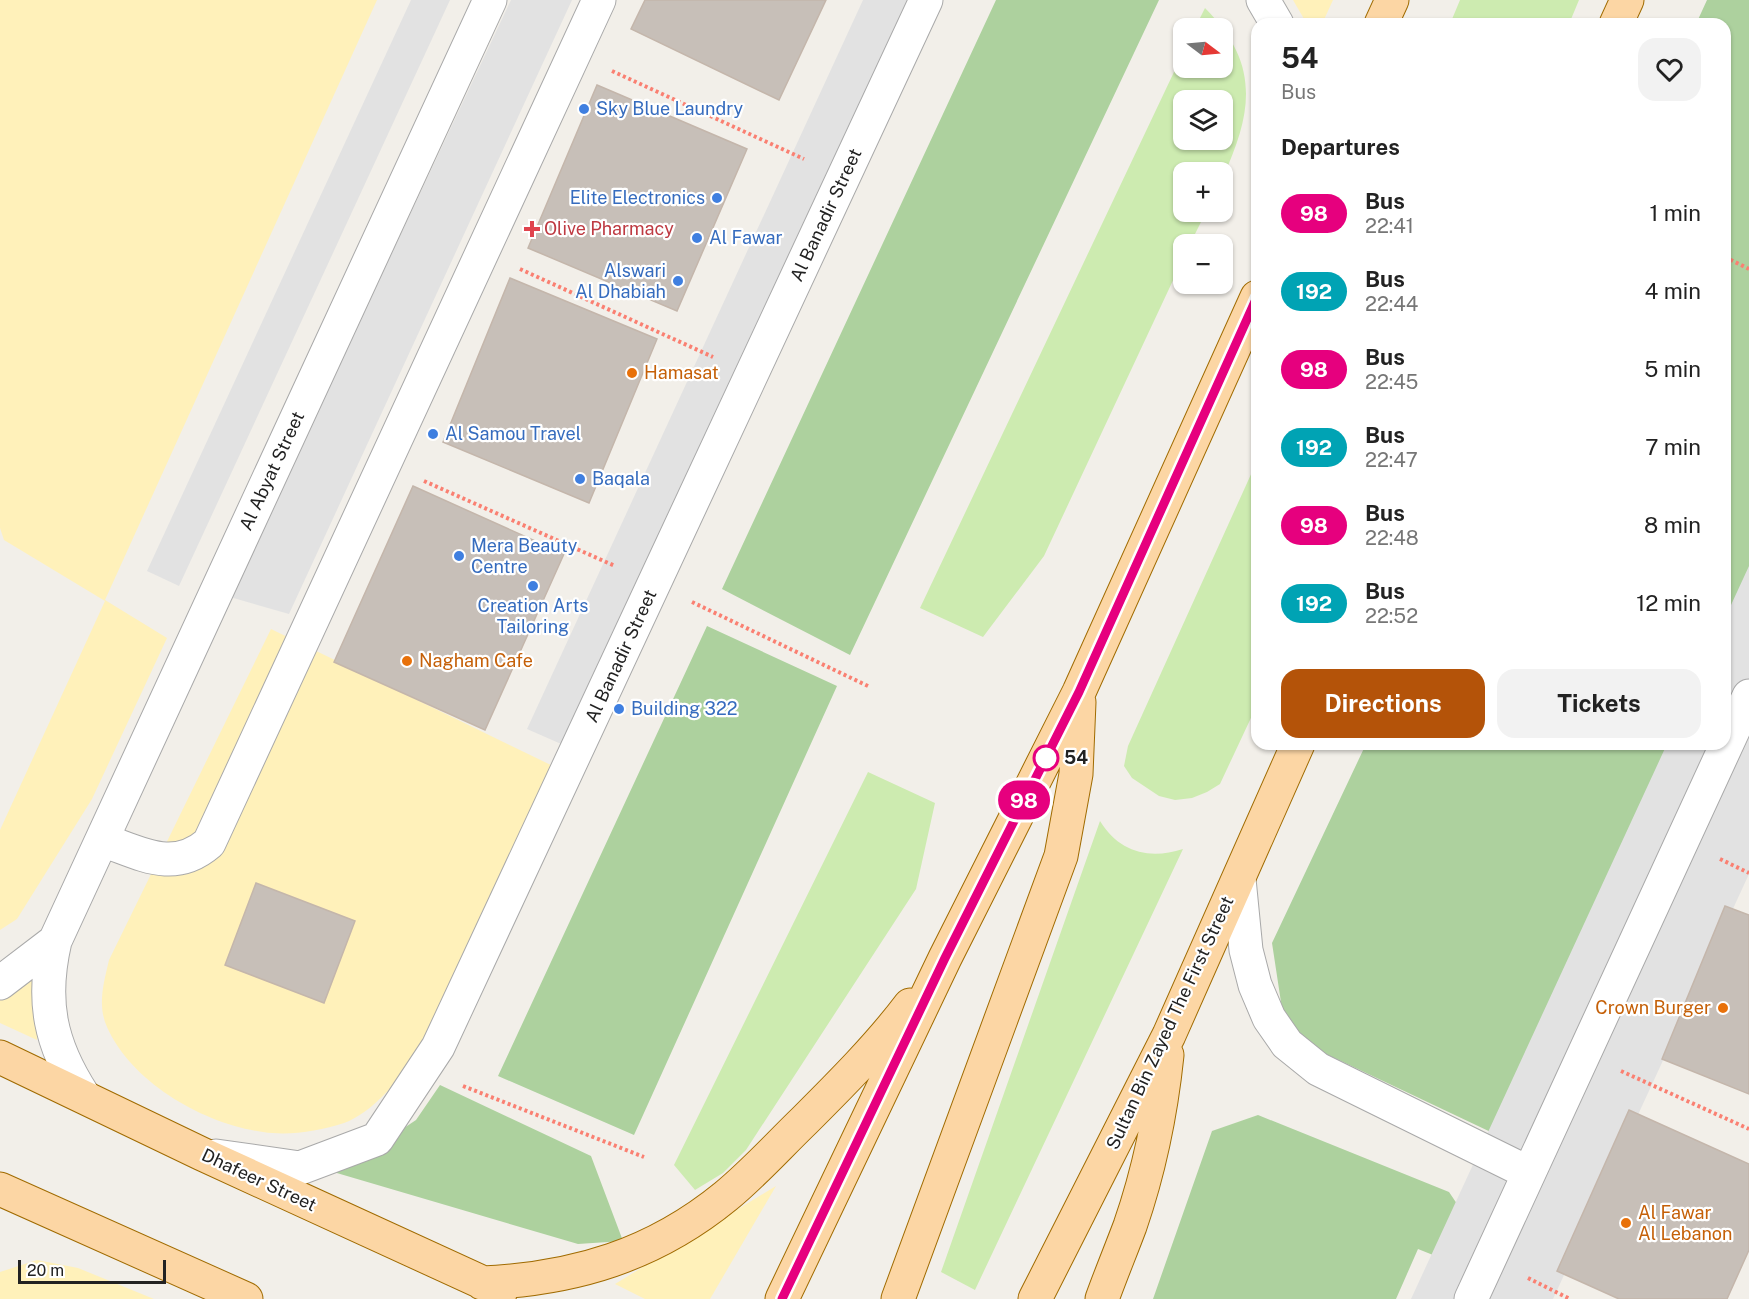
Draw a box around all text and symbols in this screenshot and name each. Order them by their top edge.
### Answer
north arrow [1173,18,1233,78]
map controls [1173,18,1233,294]
button: heart [1638,38,1701,101]
text: 54 [1281,41,1318,74]
text: Bus [1281,80,1316,104]
button: layers [1173,90,1233,150]
place label: Sky Blue Laundry [596,98,744,119]
marker: Sky Blue Laundry [577,102,591,116]
text: Departures [1281,134,1400,160]
street label: Al Banadir Street [786,145,866,285]
button: + [1173,162,1233,222]
place label: Elite Electronics [570,187,705,208]
text: Bus [1365,188,1405,214]
marker: Elite Electronics [710,191,724,205]
text: 1 min [1649,200,1701,226]
text: 98 [1300,201,1328,226]
text: 22:41 [1365,214,1414,238]
place label: Olive Pharmacy [544,218,674,239]
marker: Olive Pharmacy [525,222,539,236]
place label: Al Fawar [709,227,783,248]
marker: Al Fawar [690,231,704,245]
button: − [1173,234,1233,294]
place label: Alswari Al Dhabiah [575,260,666,302]
text: Bus [1365,266,1405,292]
marker: Alswari Al Dhabiah [671,274,685,288]
text: 4 min [1645,278,1701,304]
text: 192 [1296,279,1332,304]
text: 22:44 [1365,292,1418,316]
text: Bus [1365,344,1405,370]
text: 5 min [1644,356,1701,382]
text: 98 [1300,357,1328,382]
place label: Hamasat [644,362,719,383]
marker: Hamasat [625,366,639,380]
text: 22:45 [1365,370,1418,394]
street label: Al Abyat Street [235,408,308,534]
text: Bus [1365,422,1405,448]
place label: Al Samou Travel [445,423,581,444]
marker: Al Samou Travel [426,427,440,441]
text: 7 min [1645,434,1701,460]
text: 192 [1296,435,1332,460]
text: 22:47 [1365,448,1418,472]
place label: Baqala [592,468,650,489]
marker: Baqala [573,472,587,486]
text: Bus [1365,500,1405,526]
text: 8 min [1644,512,1701,538]
text: 98 [1300,513,1328,538]
text: 22:48 [1365,526,1419,550]
place label: Mera Beauty Centre [471,535,578,577]
marker: Mera Beauty Centre [452,549,466,563]
text: Bus [1365,578,1405,604]
marker: Creation Arts Tailoring [526,579,540,593]
street label: Al Banadir Street [581,586,661,726]
text: 12 min [1636,590,1701,616]
text: 192 [1296,591,1332,616]
place label: Creation Arts Tailoring [478,595,588,637]
text: 22:52 [1365,604,1418,628]
place label: Nagham Cafe [419,650,533,671]
marker: Nagham Cafe [400,654,414,668]
button: Directions [1281,669,1485,738]
button: Tickets [1497,669,1701,738]
place label: Building 322 [631,698,737,719]
marker: Building 322 [612,702,626,716]
marker: 54 [1033,745,1059,771]
place label: 54 [1064,747,1088,768]
line badge: 98 [997,780,1051,820]
text: 98 [1010,788,1038,813]
street label: Sultan Bin Zayed The First Street [1101,893,1238,1153]
place label: Crown Burger [1595,997,1711,1018]
marker: Crown Burger [1716,1001,1730,1015]
street label: Dhafeer Street [199,1144,320,1215]
place label: Al Fawar Al Lebanon [1638,1202,1732,1244]
marker: Al Fawar Al Lebanon [1619,1216,1633,1230]
scale bar [18,1257,166,1284]
text: 20 m [27,1261,64,1280]

